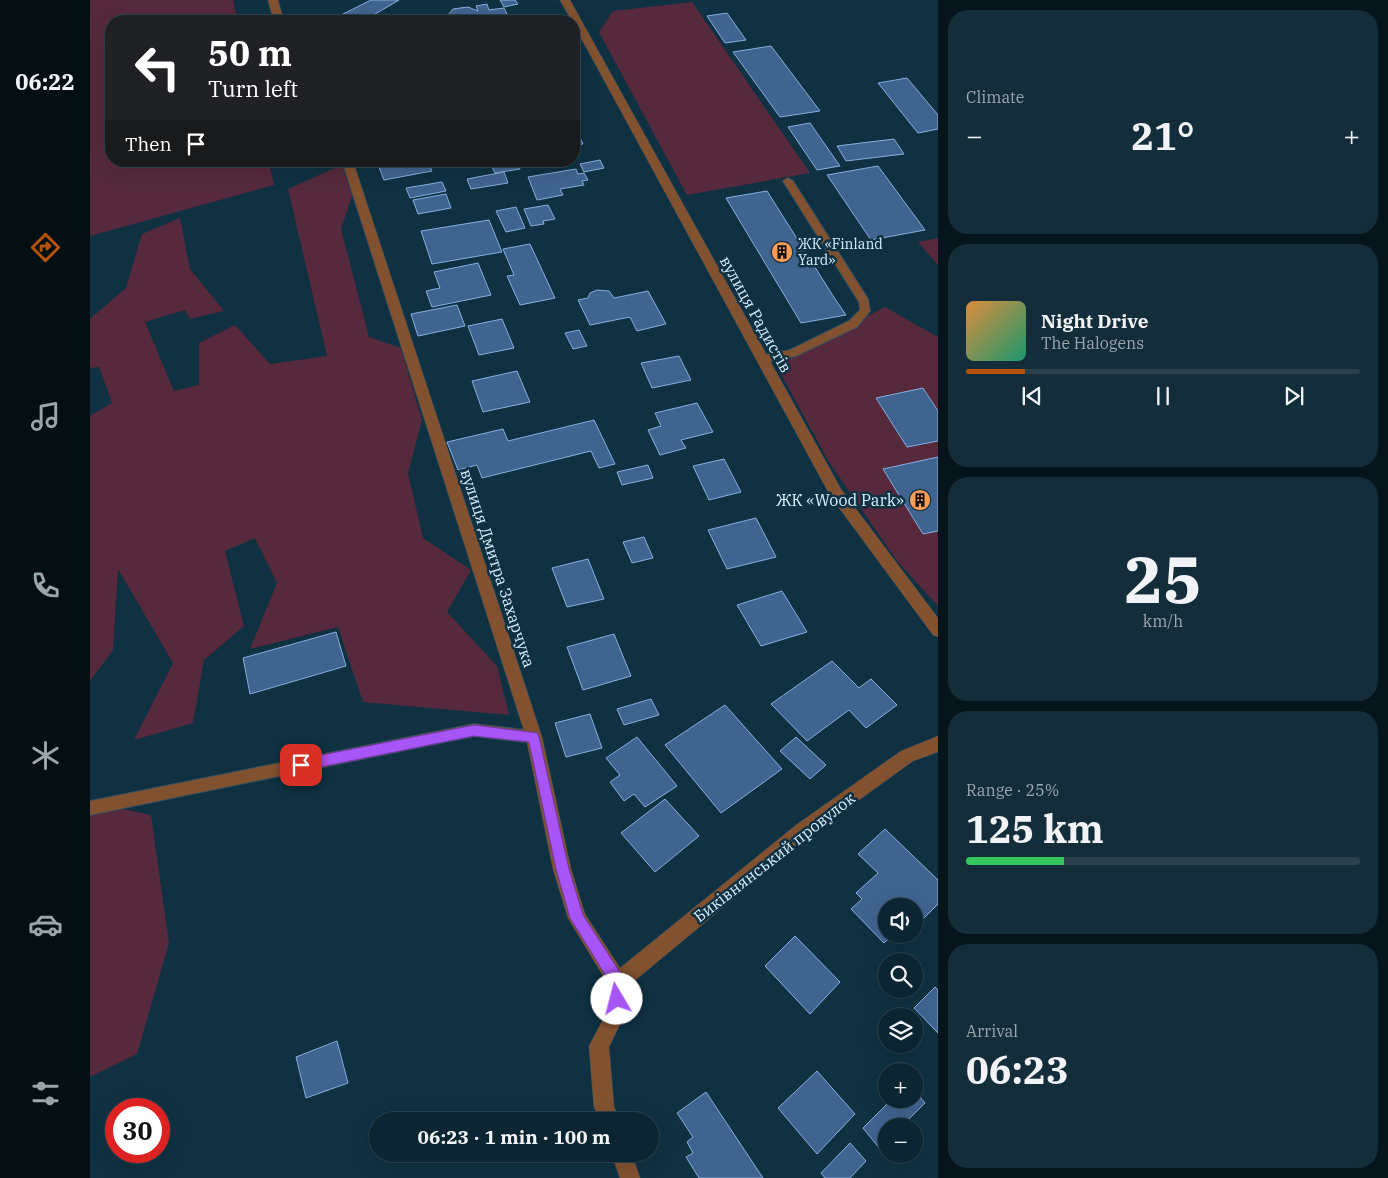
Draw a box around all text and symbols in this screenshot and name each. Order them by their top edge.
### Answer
text: 50 m [208,30,292,76]
icon: left [125,35,190,100]
text: 06:22 [15,67,75,96]
text: Turn left [208,74,298,103]
text: Climate [966,87,1024,107]
text: 21° [1131,111,1195,160]
text: − [966,117,983,154]
text: + [1343,117,1360,154]
icon: arrive [182,130,210,158]
text: Then [125,132,172,156]
icon: directions [28,230,63,265]
place label: ЖК «Finland Yard» [798,235,883,269]
building icon: ЖК «Finland Yard» [770,240,794,264]
street label: вулиця Радистів [716,252,796,376]
text: Night Drive [1041,309,1149,333]
text: The Halogens [1041,333,1144,353]
icon: previous [1018,382,1046,410]
icon: pause [1149,382,1177,410]
icon: next [1280,382,1308,410]
icon: music [28,399,63,434]
street label: вулиця Дмитра Захарчука [456,466,540,670]
building icon: ЖК «Wood Park» [908,488,932,512]
place label: ЖК «Wood Park» [776,490,904,510]
text: 25 [1124,536,1202,621]
icon: phone [28,568,63,603]
text: km/h [1143,611,1183,631]
icon: climate [28,738,63,773]
pin [280,744,322,786]
icon: arrive [287,751,315,779]
text: Range · 25% [966,780,1059,800]
street label: Биківнянський провулок [689,787,859,926]
text: 125 km [966,804,1104,853]
map controls [878,898,923,1163]
button: sound [878,898,923,943]
icon: car [28,907,63,942]
button: search [878,953,923,998]
position arrow [590,972,642,1024]
button: layers [878,1008,923,1053]
text: Arrival [966,1021,1018,1041]
text: 06:23 [966,1045,1069,1094]
button: + [878,1063,923,1108]
icon: filters [28,1076,63,1111]
speed limit sign: 30 [105,1098,170,1163]
button: − [878,1118,923,1163]
text: 06:23 · 1 min · 100 m [418,1125,610,1149]

